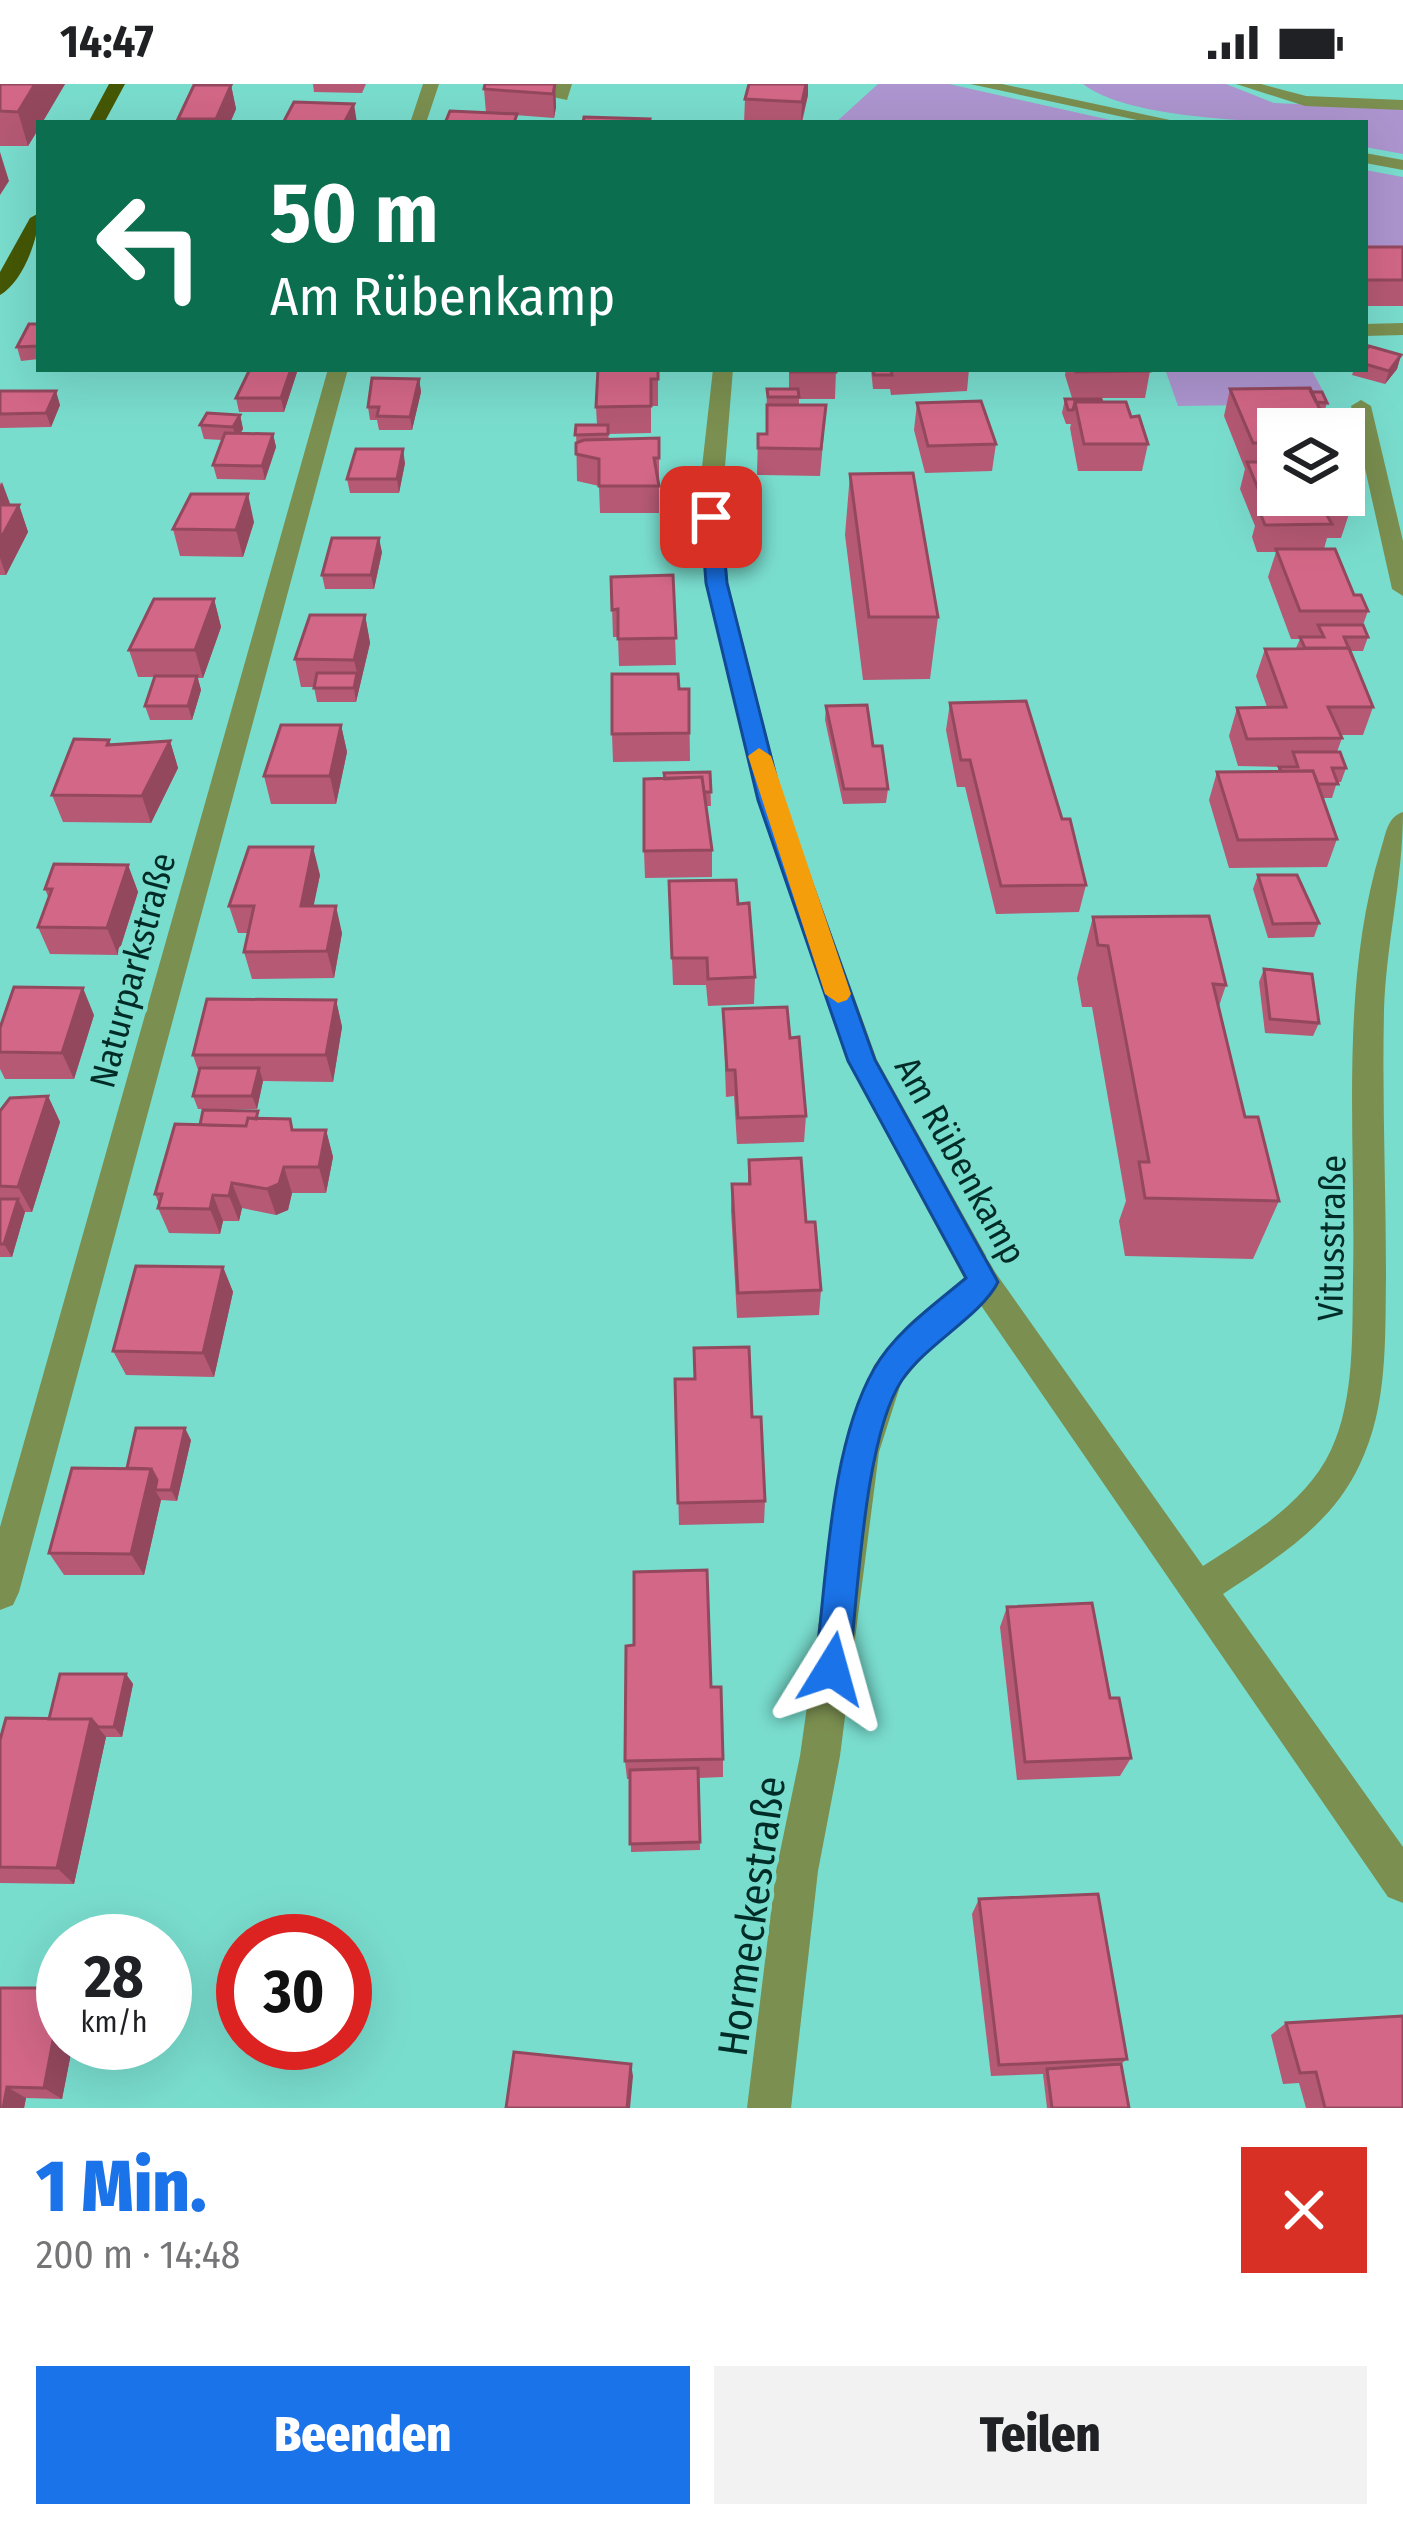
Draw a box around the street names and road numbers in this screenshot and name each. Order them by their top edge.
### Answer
street label: Naturparkstraße [80,848,185,1093]
street label: Am Rübenkamp [885,1049,1035,1272]
street label: Vitusstraße [1309,1154,1355,1322]
street label: Hormeckestraße [708,1773,796,2059]

